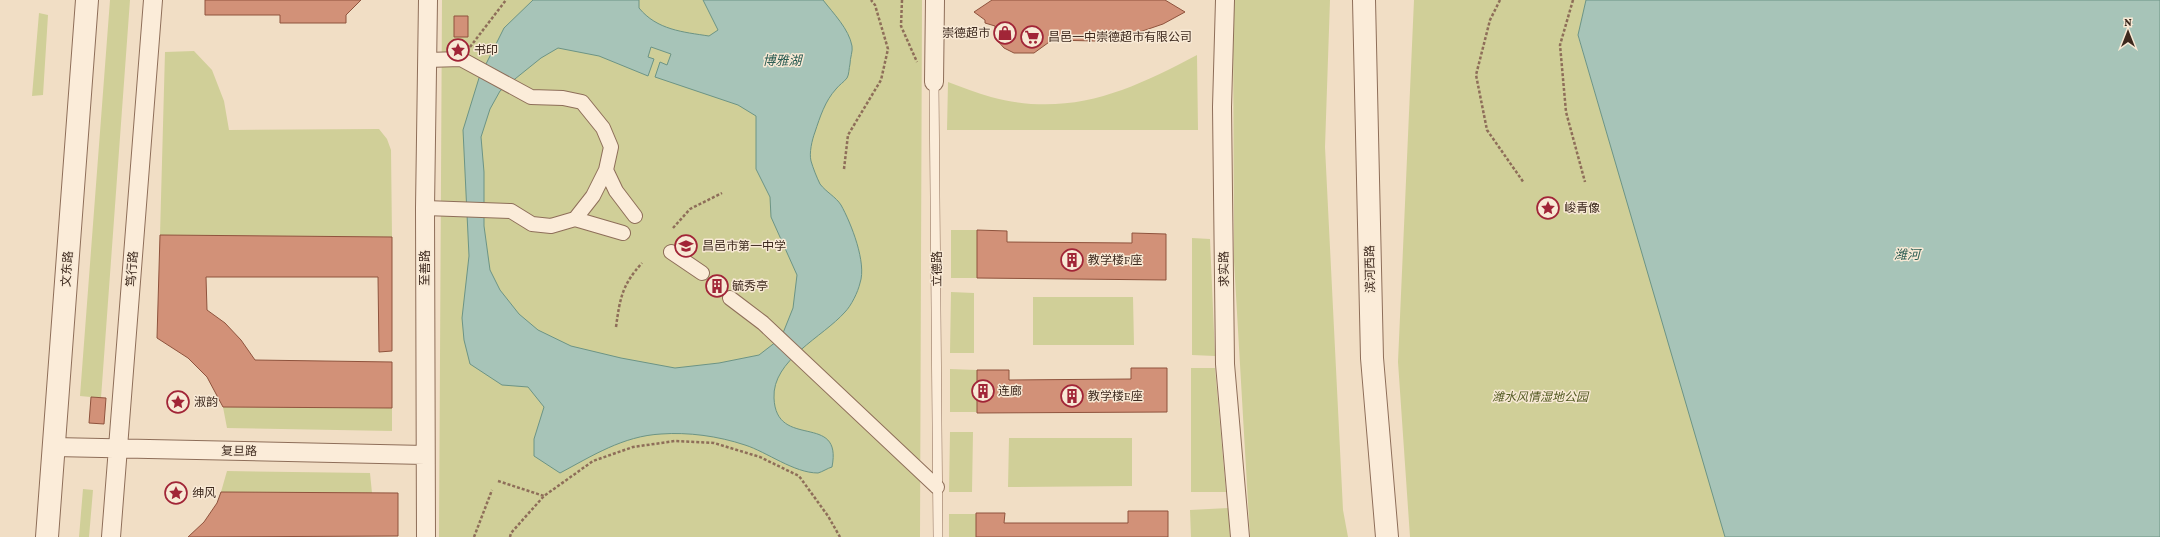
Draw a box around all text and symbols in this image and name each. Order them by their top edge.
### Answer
north arrow [2108,12,2148,52]
text: N [2124,16,2132,28]
shop icon: 崇德超市 [992,20,1018,46]
supermarket icon: 昌邑一中崇德超市有限公司 [1019,24,1045,50]
place label: 崇德超市 [942,26,990,40]
place label: 昌邑一中崇德超市有限公司 [1048,30,1192,44]
place icon: 书印 [445,37,471,63]
place label: 书印 [474,43,498,57]
water label: 博雅湖 [762,53,803,68]
place icon: 峻青像 [1535,195,1561,221]
place label: 峻青像 [1564,201,1600,215]
school or university icon: 昌邑市第一中学 [673,233,699,259]
place label: 昌邑市第一中学 [702,239,786,253]
street label: 滨河西路 [1363,245,1377,293]
building icon: 教学楼F座 [1059,247,1085,273]
water label: 潍河 [1894,247,1923,262]
street label: 至善路 [418,250,432,286]
street label: 文东路 [59,251,75,287]
street label: 笃行路 [124,251,140,287]
street label: 立德路 [930,251,944,287]
street label: 求实路 [1217,251,1231,287]
place label: 教学楼F座 [1088,253,1142,267]
building icon: 毓秀亭 [704,273,730,299]
place label: 毓秀亭 [732,279,768,293]
building icon: 连廊 [970,378,996,404]
building icon: 教学楼E座 [1059,383,1085,409]
place label: 连廊 [998,384,1022,398]
place icon: 淑韵 [165,389,191,415]
place label: 教学楼E座 [1088,389,1143,403]
park label: 潍水风情湿地公园 [1492,390,1590,404]
place label: 淑韵 [194,395,218,409]
street label: 复旦路 [221,444,257,458]
place icon: 绅风 [163,480,189,506]
place label: 绅风 [192,486,216,500]

